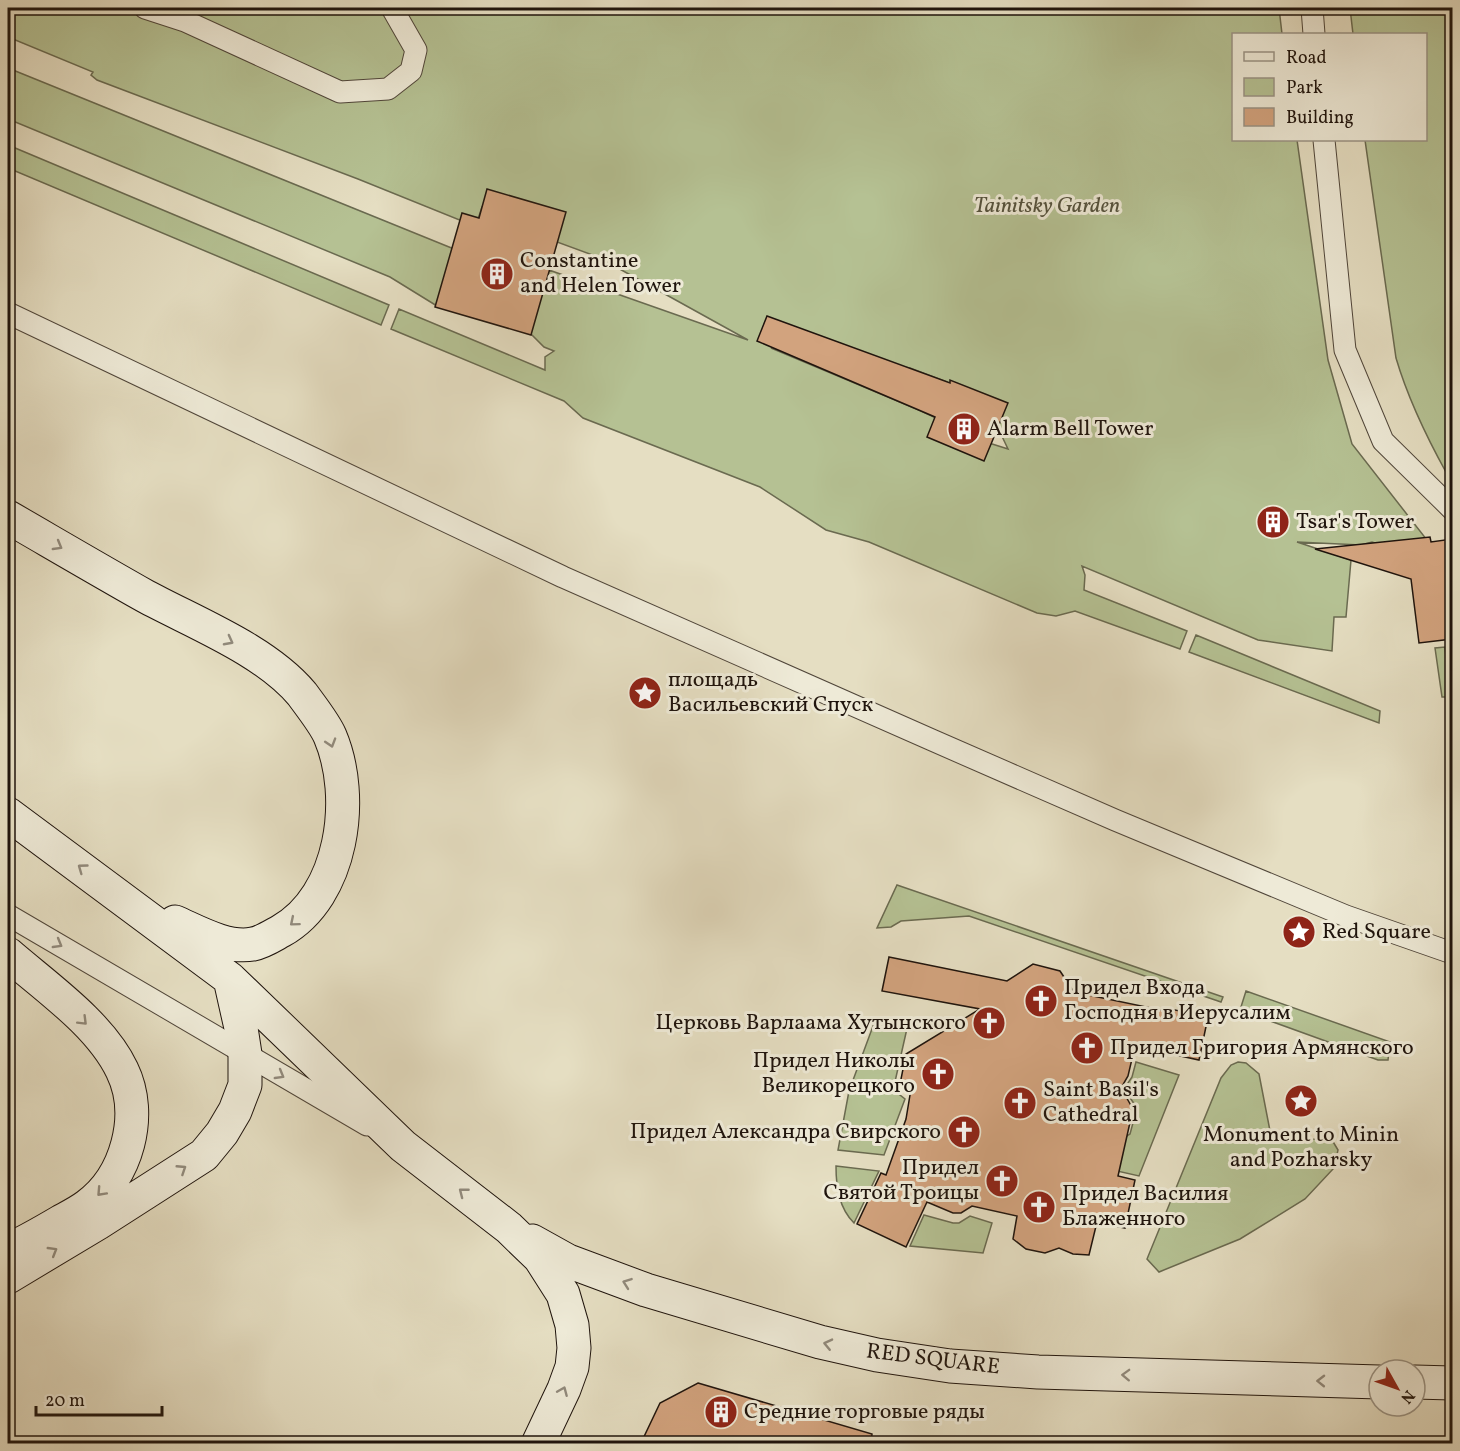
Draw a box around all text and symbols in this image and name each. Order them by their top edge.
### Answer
legend [1232,33,1427,141]
text: Road [1286,46,1327,71]
text: Park [1286,76,1323,101]
text: Building [1286,106,1354,131]
park label: Tainitsky Garden [974,191,1120,222]
place label: Constantine and Helen Tower [520,246,681,302]
building icon: Constantine and Helen Tower [479,256,515,292]
building icon: Alarm Bell Tower [946,411,982,447]
place label: Alarm Bell Tower [987,414,1153,445]
building icon: Tsar's Tower [1255,504,1291,540]
place label: Tsar's Tower [1296,507,1414,538]
one-way arrow [52,539,62,550]
one-way arrow [222,634,233,645]
place label: площадь Васильевский Спуск [668,665,873,721]
place icon: площадь Васильевский Спуск [627,675,663,711]
one-way arrow [324,737,337,748]
one-way arrow [77,865,88,876]
place icon: Red Square [1281,914,1317,950]
one-way arrow [290,915,301,926]
place label: Red Square [1322,917,1431,948]
one-way arrow [52,937,62,949]
place label: Придел Входа Господня в Иерусалим [1064,973,1290,1029]
church icon: Придел Входа Господня в Иерусалим [1023,983,1059,1019]
church icon: Церковь Варлаама Хутынского [971,1005,1007,1041]
place label: Церковь Варлаама Хутынского [656,1008,966,1039]
one-way arrow [76,1014,87,1024]
church icon: Придел Григория Армянского [1069,1030,1105,1066]
place label: Придел Григория Армянского [1110,1033,1414,1064]
place label: Придел Николы Великорецкого [753,1046,915,1102]
church icon: Придел Николы Великорецкого [920,1056,956,1092]
one-way arrow [274,1068,285,1079]
place label: Saint Basil's Cathedral [1043,1075,1159,1131]
place icon: Monument to Minin and Pozharsky [1283,1083,1319,1119]
church icon: Saint Basil's Cathedral [1002,1085,1038,1121]
church icon: Придел Александра Свирского [946,1114,982,1150]
place label: Придел Александра Свирского [630,1117,941,1148]
place label: Monument to Minin and Pozharsky [1203,1120,1399,1176]
place label: Придел Святой Троицы [824,1153,979,1209]
church icon: Придел Святой Троицы [984,1163,1020,1199]
one-way arrow [176,1166,187,1177]
place label: Придел Василия Блаженного [1062,1179,1228,1235]
one-way arrow [97,1186,108,1196]
one-way arrow [459,1189,470,1200]
church icon: Придел Василия Блаженного [1021,1189,1057,1225]
one-way arrow [47,1246,57,1258]
one-way arrow [622,1277,633,1290]
street label: RED SQUARE [864,1336,1002,1384]
one-way arrow [823,1338,833,1351]
north arrow [1367,1358,1427,1418]
one-way arrow [1121,1368,1130,1381]
one-way arrow [1316,1374,1325,1387]
scale bar [36,1379,162,1417]
text: N [1395,1385,1419,1408]
one-way arrow [556,1386,568,1397]
text: 20 m [45,1389,85,1414]
building icon: Средние торговые ряды [703,1394,739,1430]
place label: Средние торговые ряды [744,1397,985,1428]

